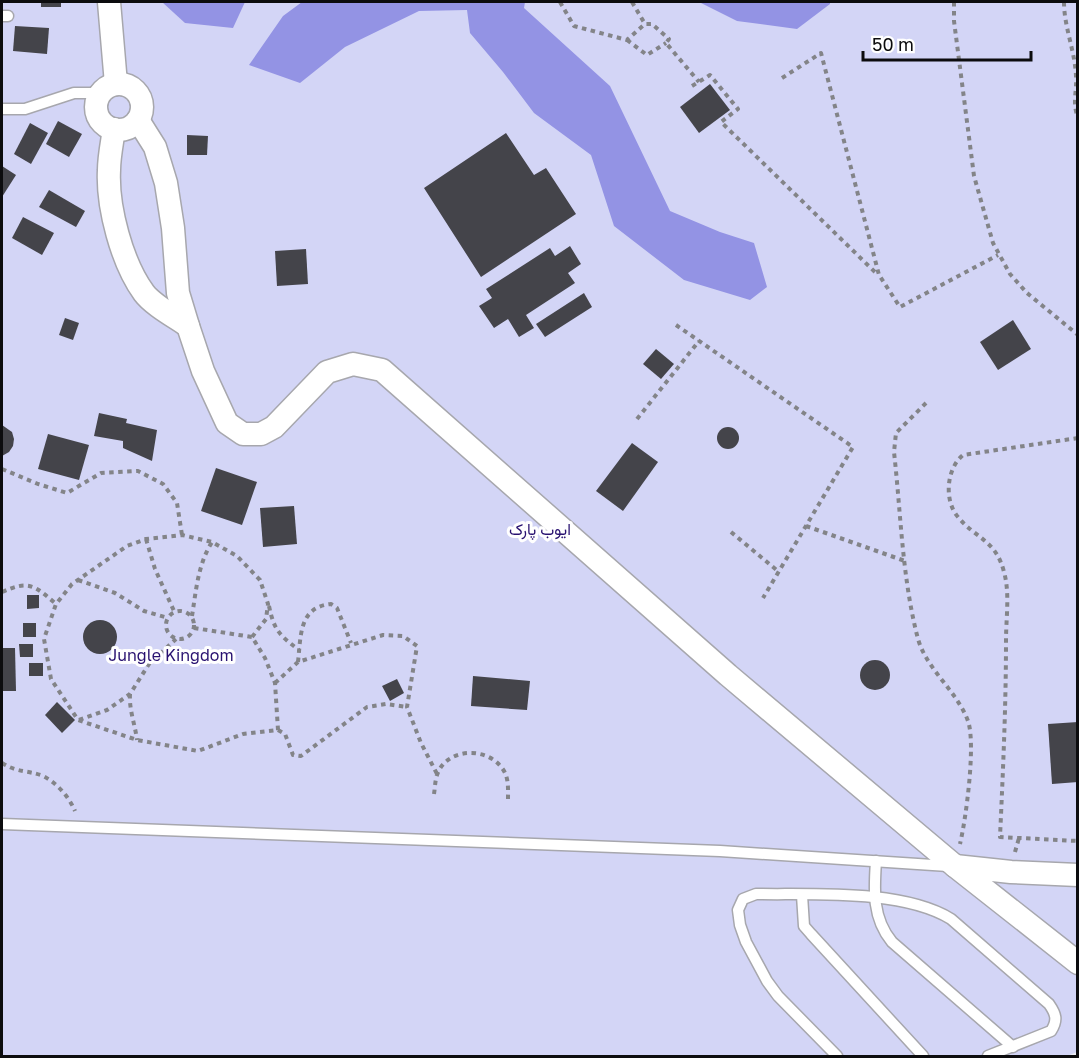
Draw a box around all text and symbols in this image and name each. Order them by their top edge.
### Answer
scale bar [863,24,1031,62]
text: 50 m [872,33,914,55]
park label: ایوب پارک [509,519,571,541]
park label: Jungle Kingdom [108,645,234,665]

